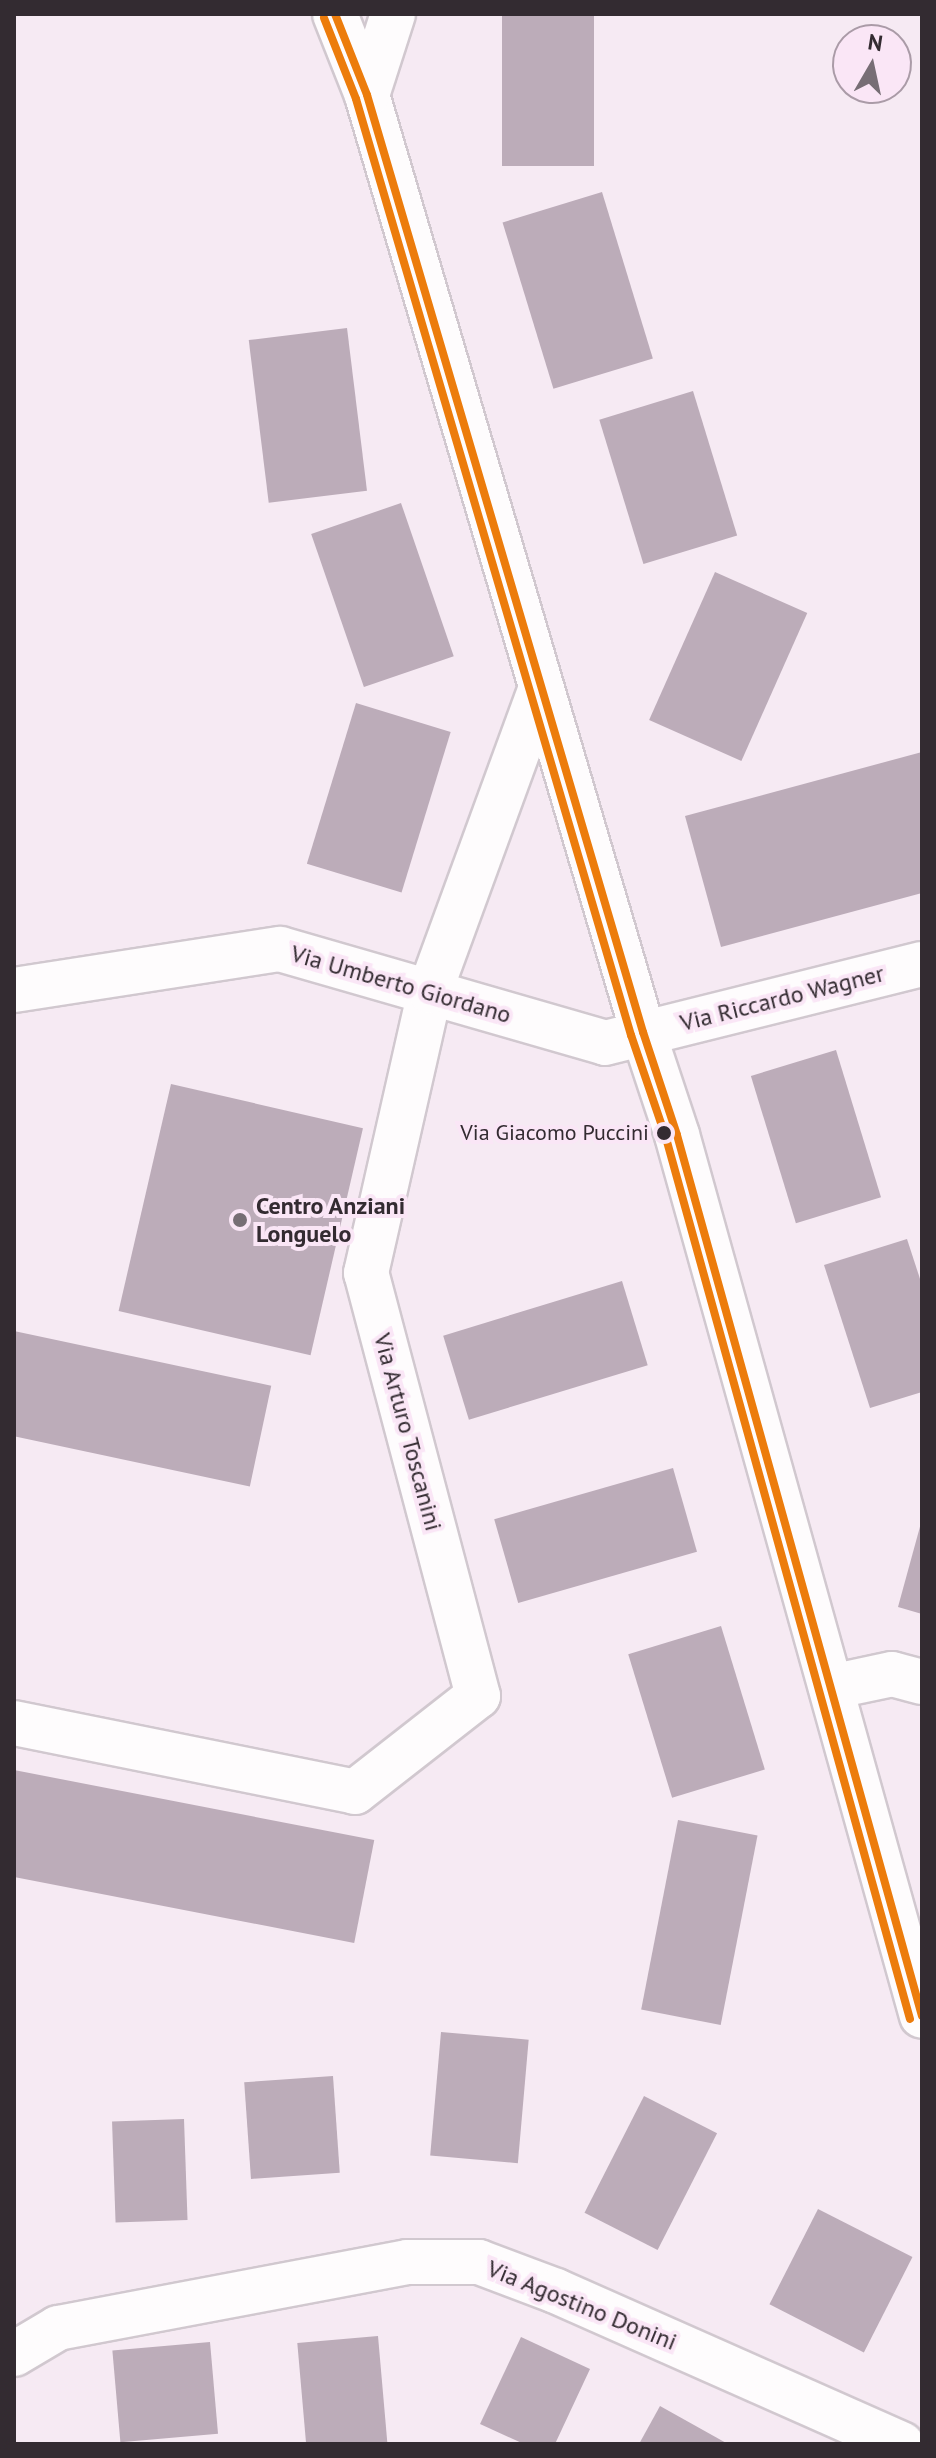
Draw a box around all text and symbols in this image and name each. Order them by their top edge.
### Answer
north arrow [832,24,912,104]
text: N [866,27,885,57]
street label: Via Umberto Giordano [288,939,514,1029]
street label: Via Riccardo Wagner [677,959,887,1037]
place label: Via Giacomo Puccini [460,1120,649,1146]
marker: Via Giacomo Puccini [656,1125,672,1141]
place label: Centro Anziani Longuelo [256,1192,406,1248]
marker: Centro Anziani Longuelo [231,1211,249,1229]
street label: Via Arturo Toscanini [368,1329,448,1535]
street label: Via Agostino Donini [483,2254,681,2356]

